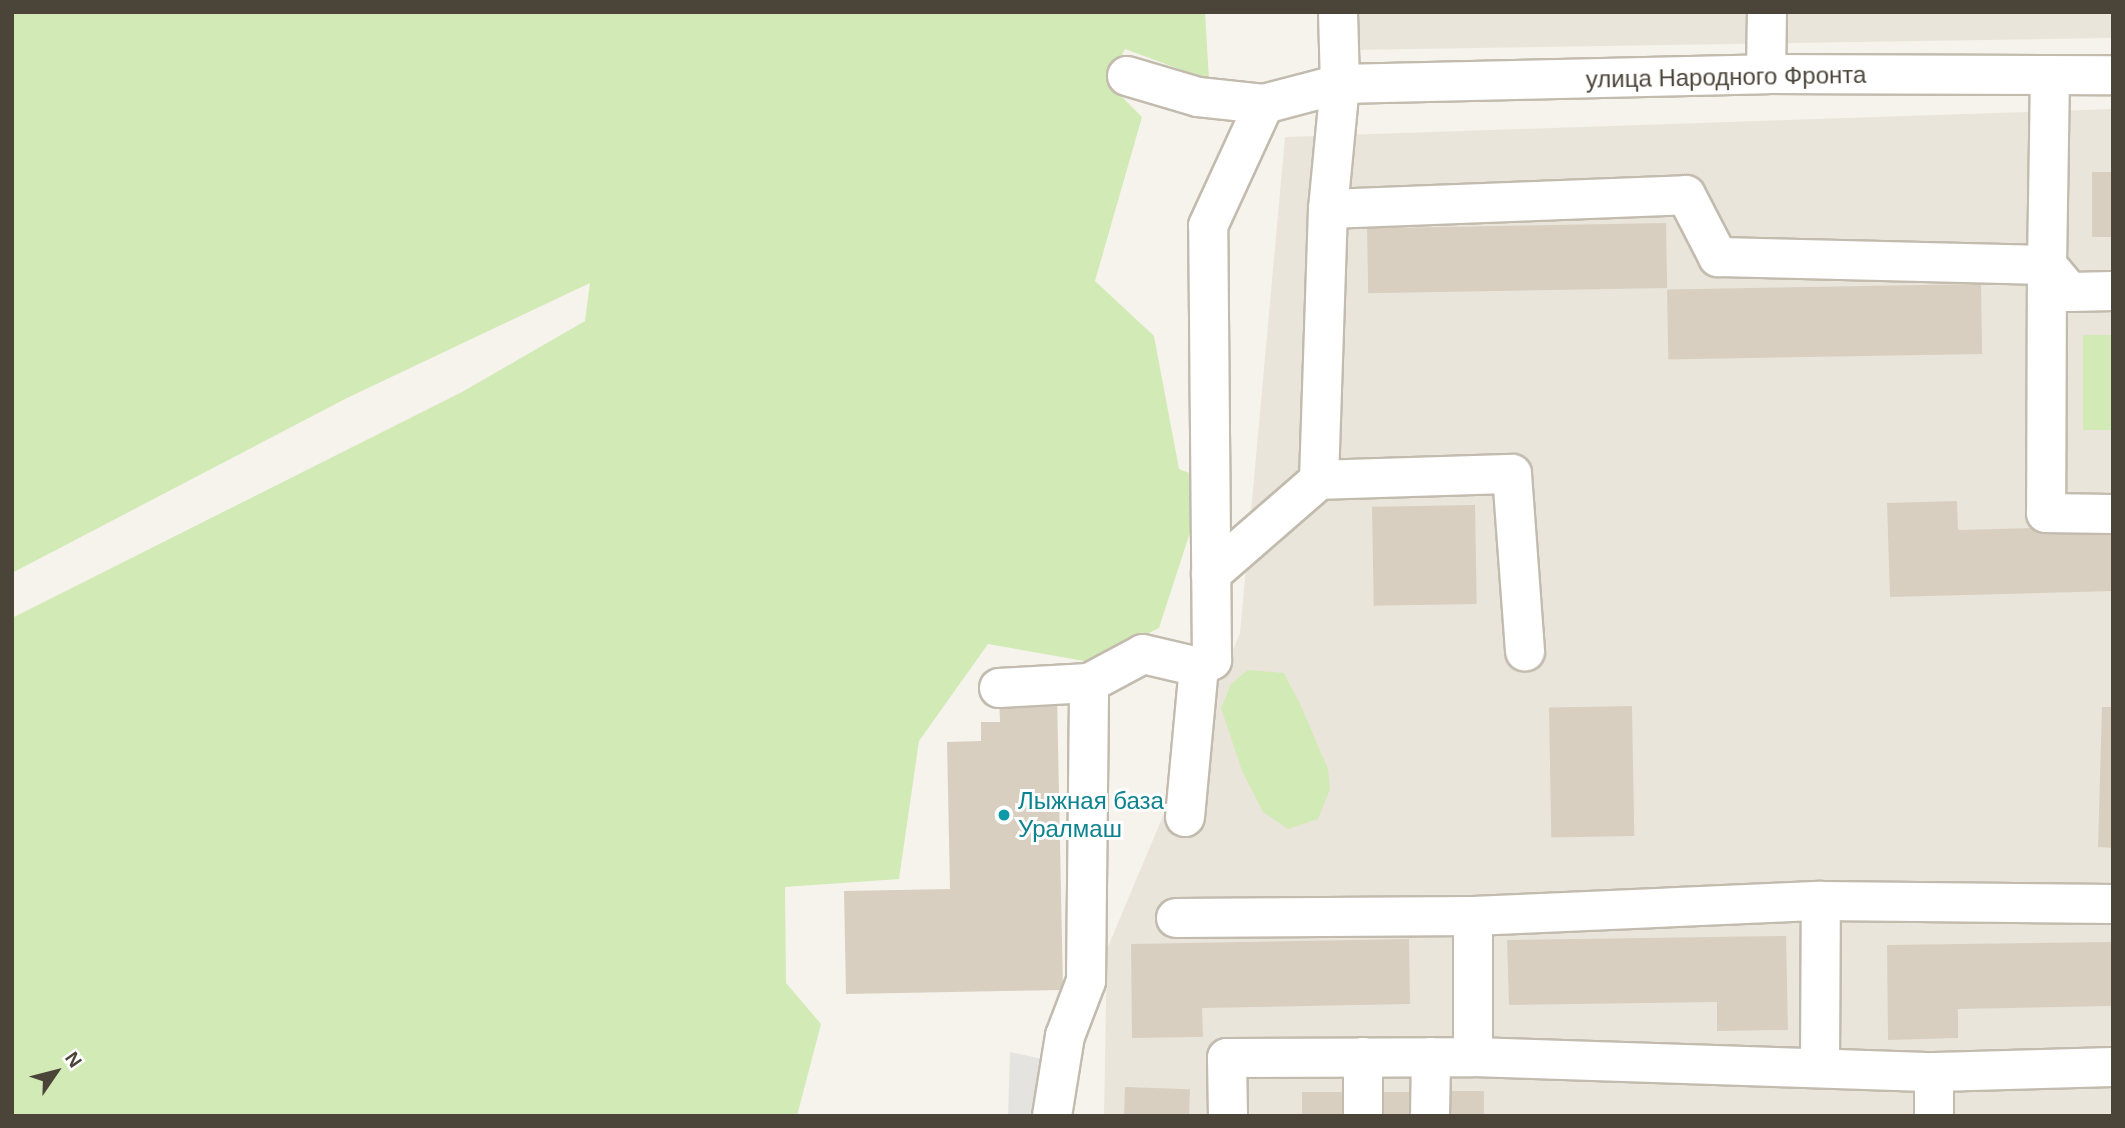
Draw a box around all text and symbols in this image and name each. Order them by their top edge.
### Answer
street label: улица Народного Фронта [1585,60,1867,94]
place label: Лыжная база Уралмаш [1018,787,1164,843]
marker: Лыжная база Уралмаш [996,807,1012,823]
north arrow [21,1037,91,1107]
text: N [61,1048,86,1071]

